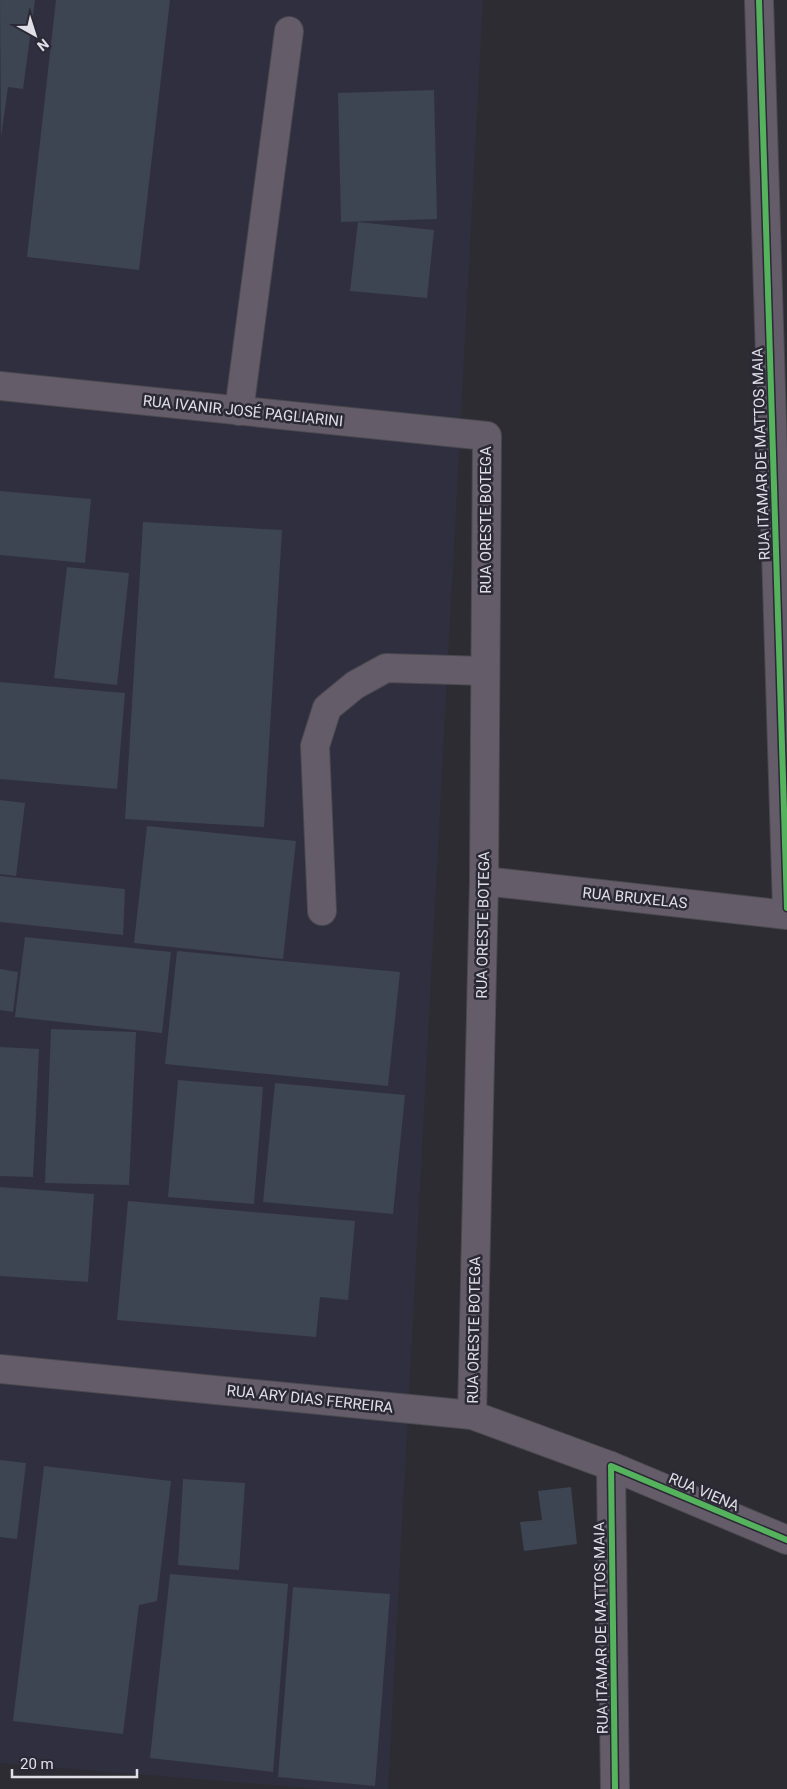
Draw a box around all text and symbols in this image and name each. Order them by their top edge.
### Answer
north arrow [10,10,60,60]
text: N [34,36,52,54]
street label: RUA ITAMAR DE MATTOS MAIA [748,347,774,560]
street label: RUA IVANIR JOSÉ PAGLIARINI [142,392,344,430]
street label: RUA ORESTE BOTEGA [477,446,495,594]
street label: RUA ORESTE BOTEGA [473,851,493,999]
street label: RUA BRUXELAS [582,884,688,912]
street label: RUA ORESTE BOTEGA [464,1256,484,1404]
street label: RUA ARY DIAS FERREIRA [226,1381,394,1417]
street label: RUA VIENA [666,1469,742,1515]
street label: RUA ITAMAR DE MATTOS MAIA [590,1522,612,1734]
scale bar [12,1746,138,1778]
text: 20 m [20,1755,54,1773]

